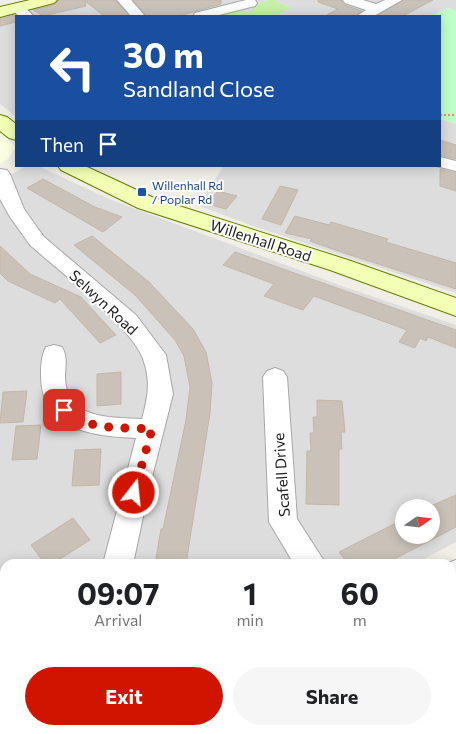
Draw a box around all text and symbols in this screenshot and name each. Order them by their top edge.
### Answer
text: 30 m [123,32,204,75]
icon: left [40,35,105,100]
text: Sandland Close [123,75,275,102]
icon: arrive [94,130,122,158]
text: Then [40,133,84,156]
place label: Willenhall Rd / Poplar Rd [152,178,223,206]
marker: Willenhall Rd / Poplar Rd [136,186,148,198]
street label: Willenhall Road [208,215,314,265]
street label: Selwyn Road [66,266,142,338]
pin [43,389,85,431]
icon: arrive [50,396,78,424]
street label: Scafell Drive [269,432,293,518]
position arrow [107,466,159,518]
north arrow [395,499,440,544]
map controls [395,499,440,544]
text: 09:07 [77,574,159,611]
text: 1 [243,574,257,611]
text: 60 [341,574,379,611]
text: Arrival [94,610,142,629]
text: min [236,610,264,629]
text: m [353,610,367,629]
button: Exit [25,667,223,725]
button: Share [233,667,431,725]

